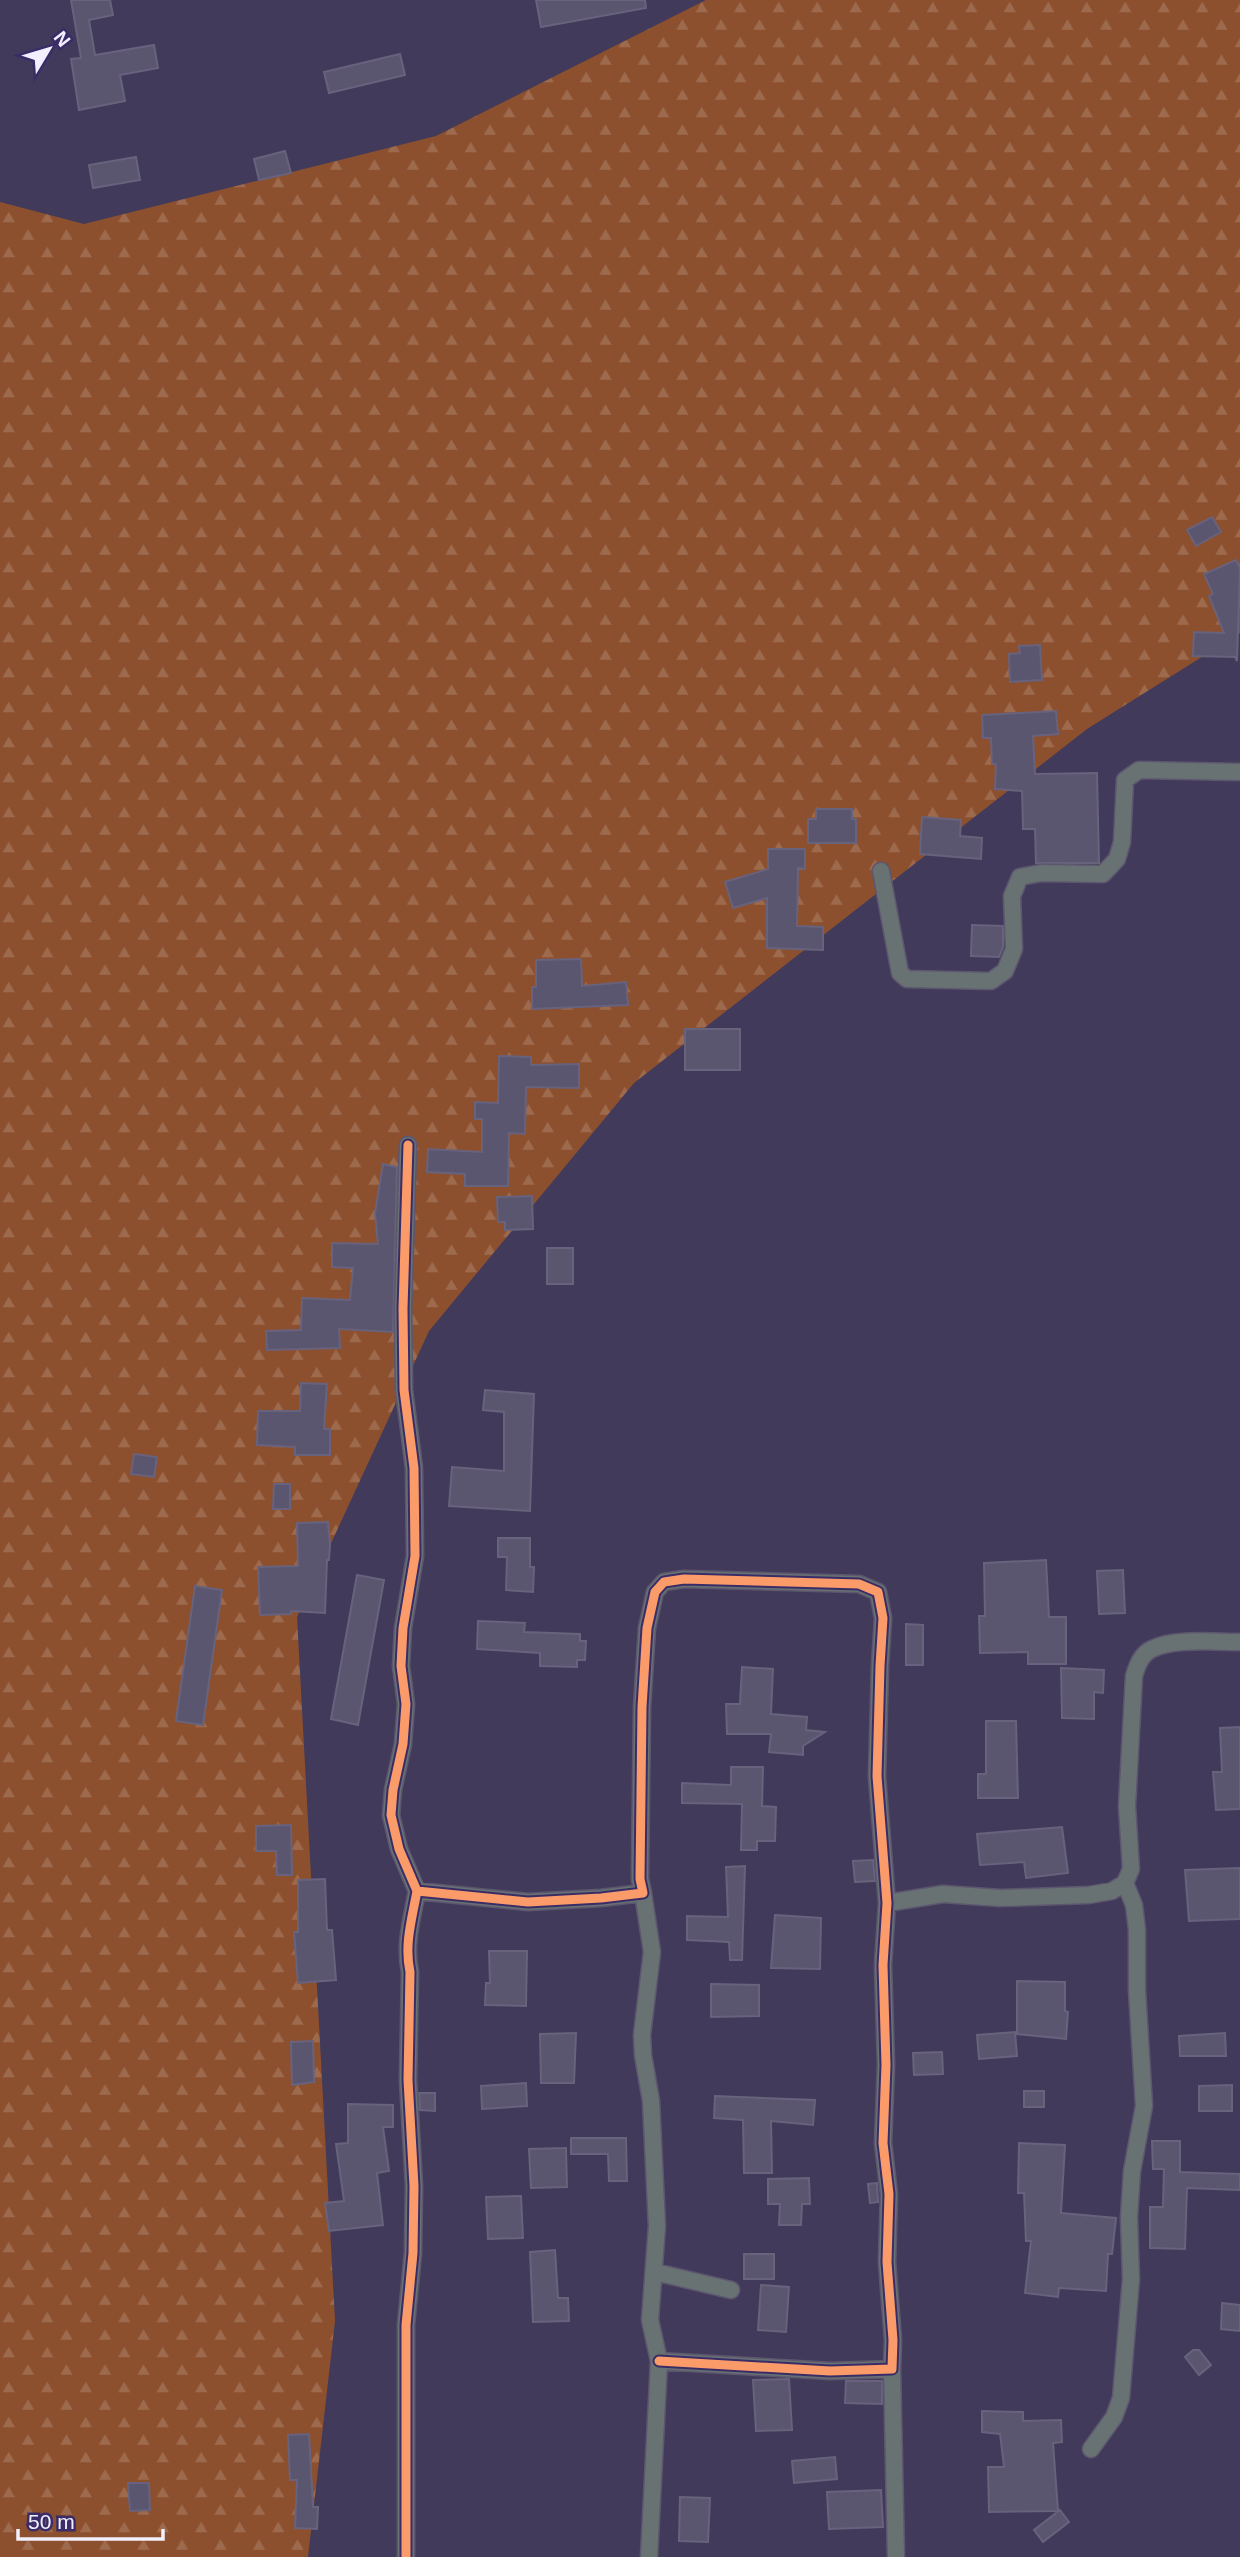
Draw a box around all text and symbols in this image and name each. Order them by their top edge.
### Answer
north arrow [14,14,84,84]
text: N [50,27,75,51]
scale bar [18,2498,163,2542]
text: 50 m [28,2510,75,2533]

